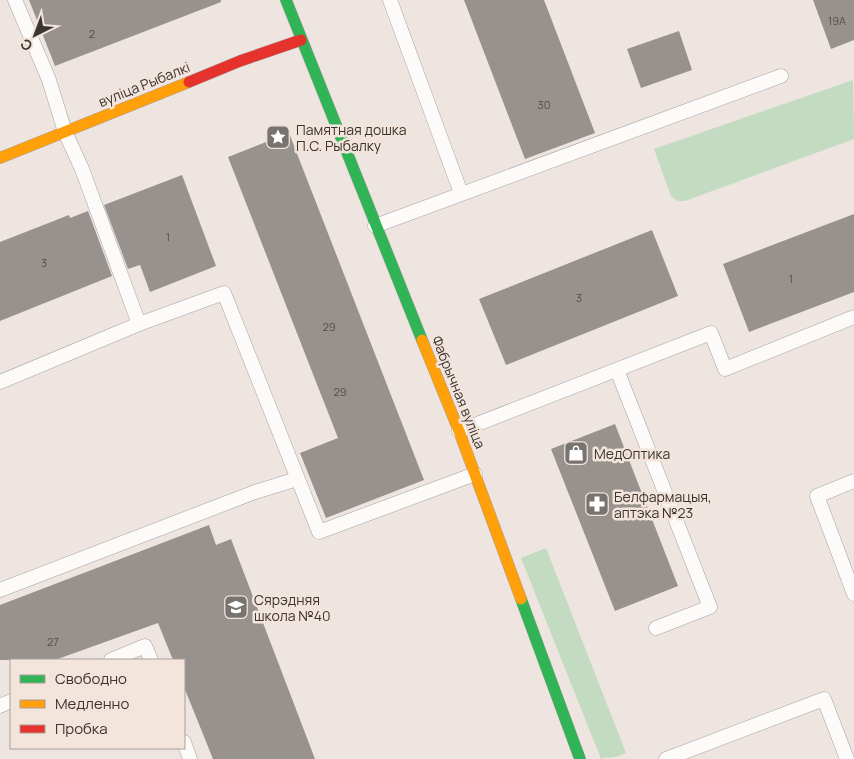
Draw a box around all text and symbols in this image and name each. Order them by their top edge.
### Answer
north arrow [10,10,60,60]
house number: 19А [828,13,846,28]
house number: 2 [89,26,95,41]
text: С [16,35,36,56]
street label: вуліца Рыбалкі [95,57,193,111]
house number: 30 [538,97,550,112]
place label: Памятная дошка П.С. Рыбалку [296,120,407,155]
place icon: Памятная дошка П.С. Рыбалку [265,124,291,150]
house number: 1 [166,229,170,244]
house number: 3 [41,255,47,270]
house number: 1 [789,271,793,286]
house number: 3 [576,290,582,305]
house number: 29 [322,319,336,334]
street label: Фабрычная вуліца [428,333,490,451]
house number: 29 [333,384,347,399]
shop icon: МедОптика [563,440,589,466]
place label: МедОптика [594,444,670,463]
place label: Белфармацыя, аптэка №23 [614,487,712,522]
pharmacy icon: Белфармацыя, аптэка №23 [584,491,610,517]
place label: Сярэдняя школа №40 [254,590,331,625]
school or university icon: Сярэдняя школа №40 [223,594,249,620]
house number: 27 [47,634,59,649]
legend [10,659,185,749]
text: Свободно [55,668,127,689]
text: Медленно [55,693,129,714]
text: Пробка [55,718,108,739]

